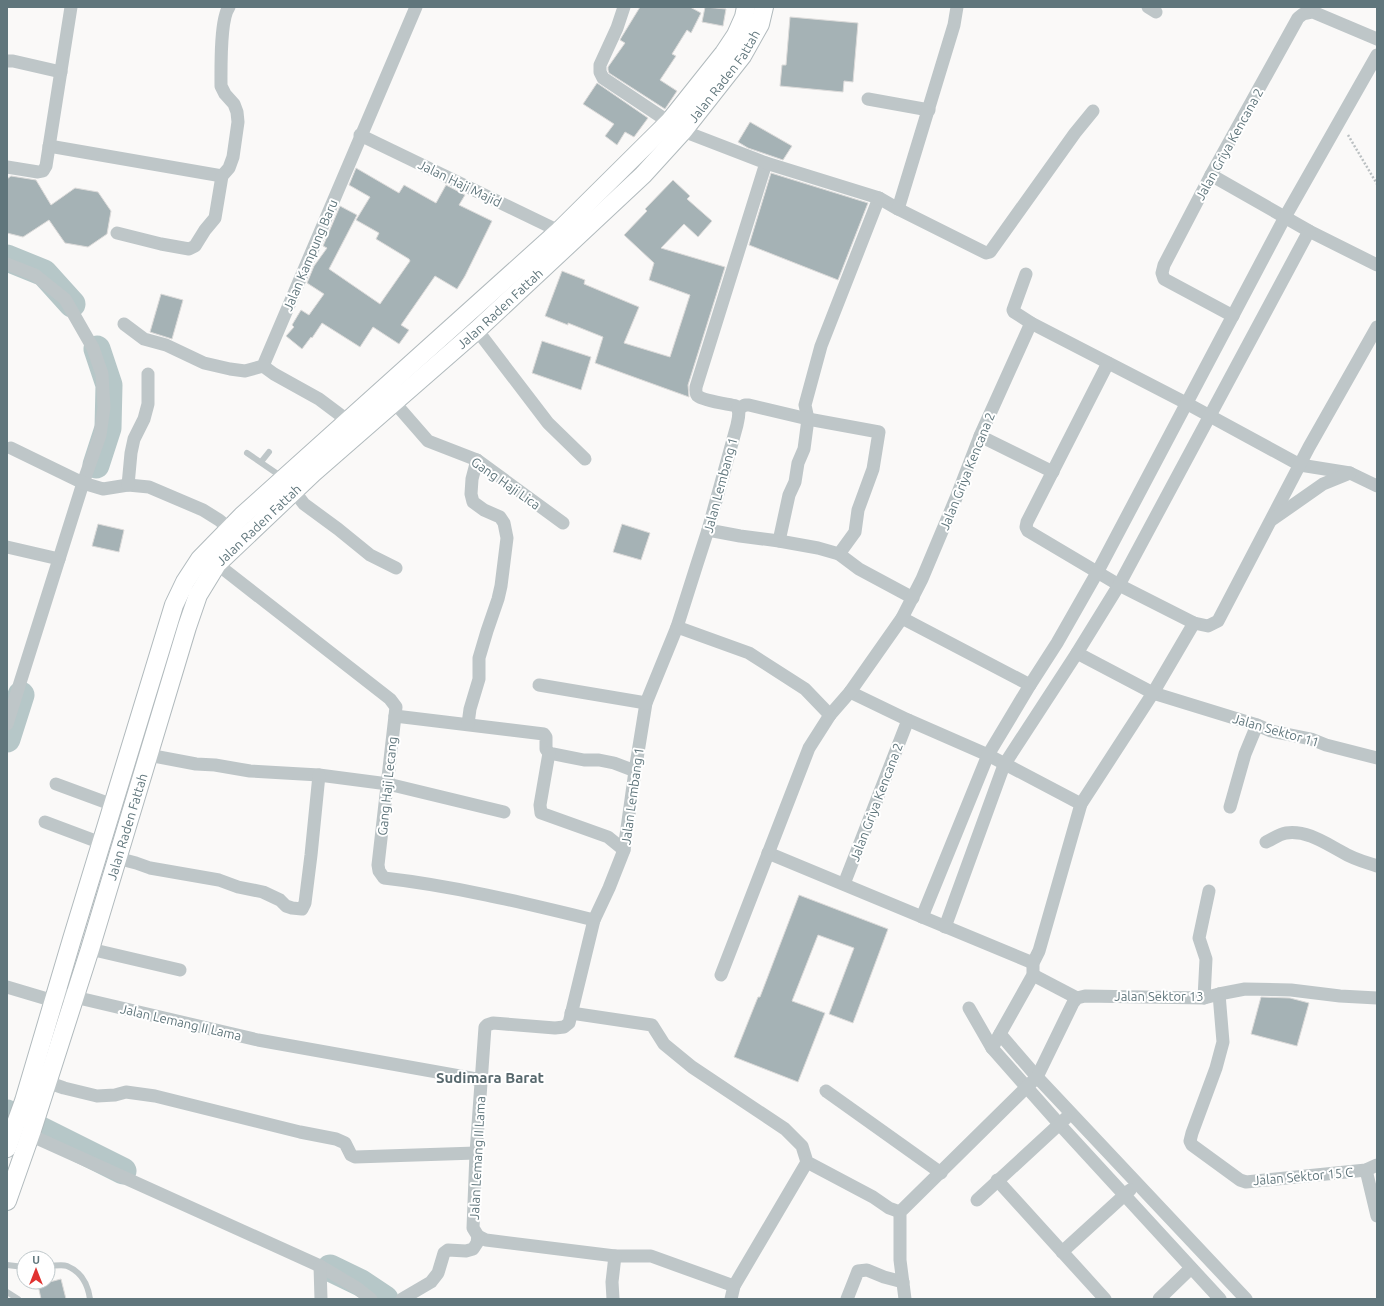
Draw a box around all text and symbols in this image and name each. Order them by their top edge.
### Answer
street label: Jalan Raden Fattah [686,27,762,125]
street label: Jalan Griya Kencana 2 [1192,86,1266,202]
street label: Jalan Haji Majid [416,157,504,209]
street label: Jalan Kampung Baru [280,197,340,313]
street label: Jalan Raden Fattah [454,266,545,351]
street label: Jalan Griya Kencana 2 [937,410,997,532]
street label: Jalan Lembang 1 [701,436,739,534]
street label: Gang Haji Lica [469,454,543,512]
street label: Jalan Raden Fattah [213,481,304,568]
street label: Jalan Sektor 11 [1231,711,1321,749]
street label: Gang Haji Lecang [375,736,399,836]
street label: Jalan Griya Kencana 2 [847,741,905,863]
street label: Jalan Lembang 1 [618,746,646,846]
street label: Jalan Raden Fattah [104,772,150,882]
street label: Jalan Sektor 13 [1114,989,1204,1003]
street label: Jalan Lemang II Lama [119,1001,243,1043]
district label: Sudimara Barat [436,1069,545,1086]
street label: Jalan Lemang II Lama [467,1096,487,1220]
street label: Jalan Sektor 15 C [1252,1165,1354,1187]
north arrow [16,1250,56,1290]
text: U [32,1254,40,1266]

